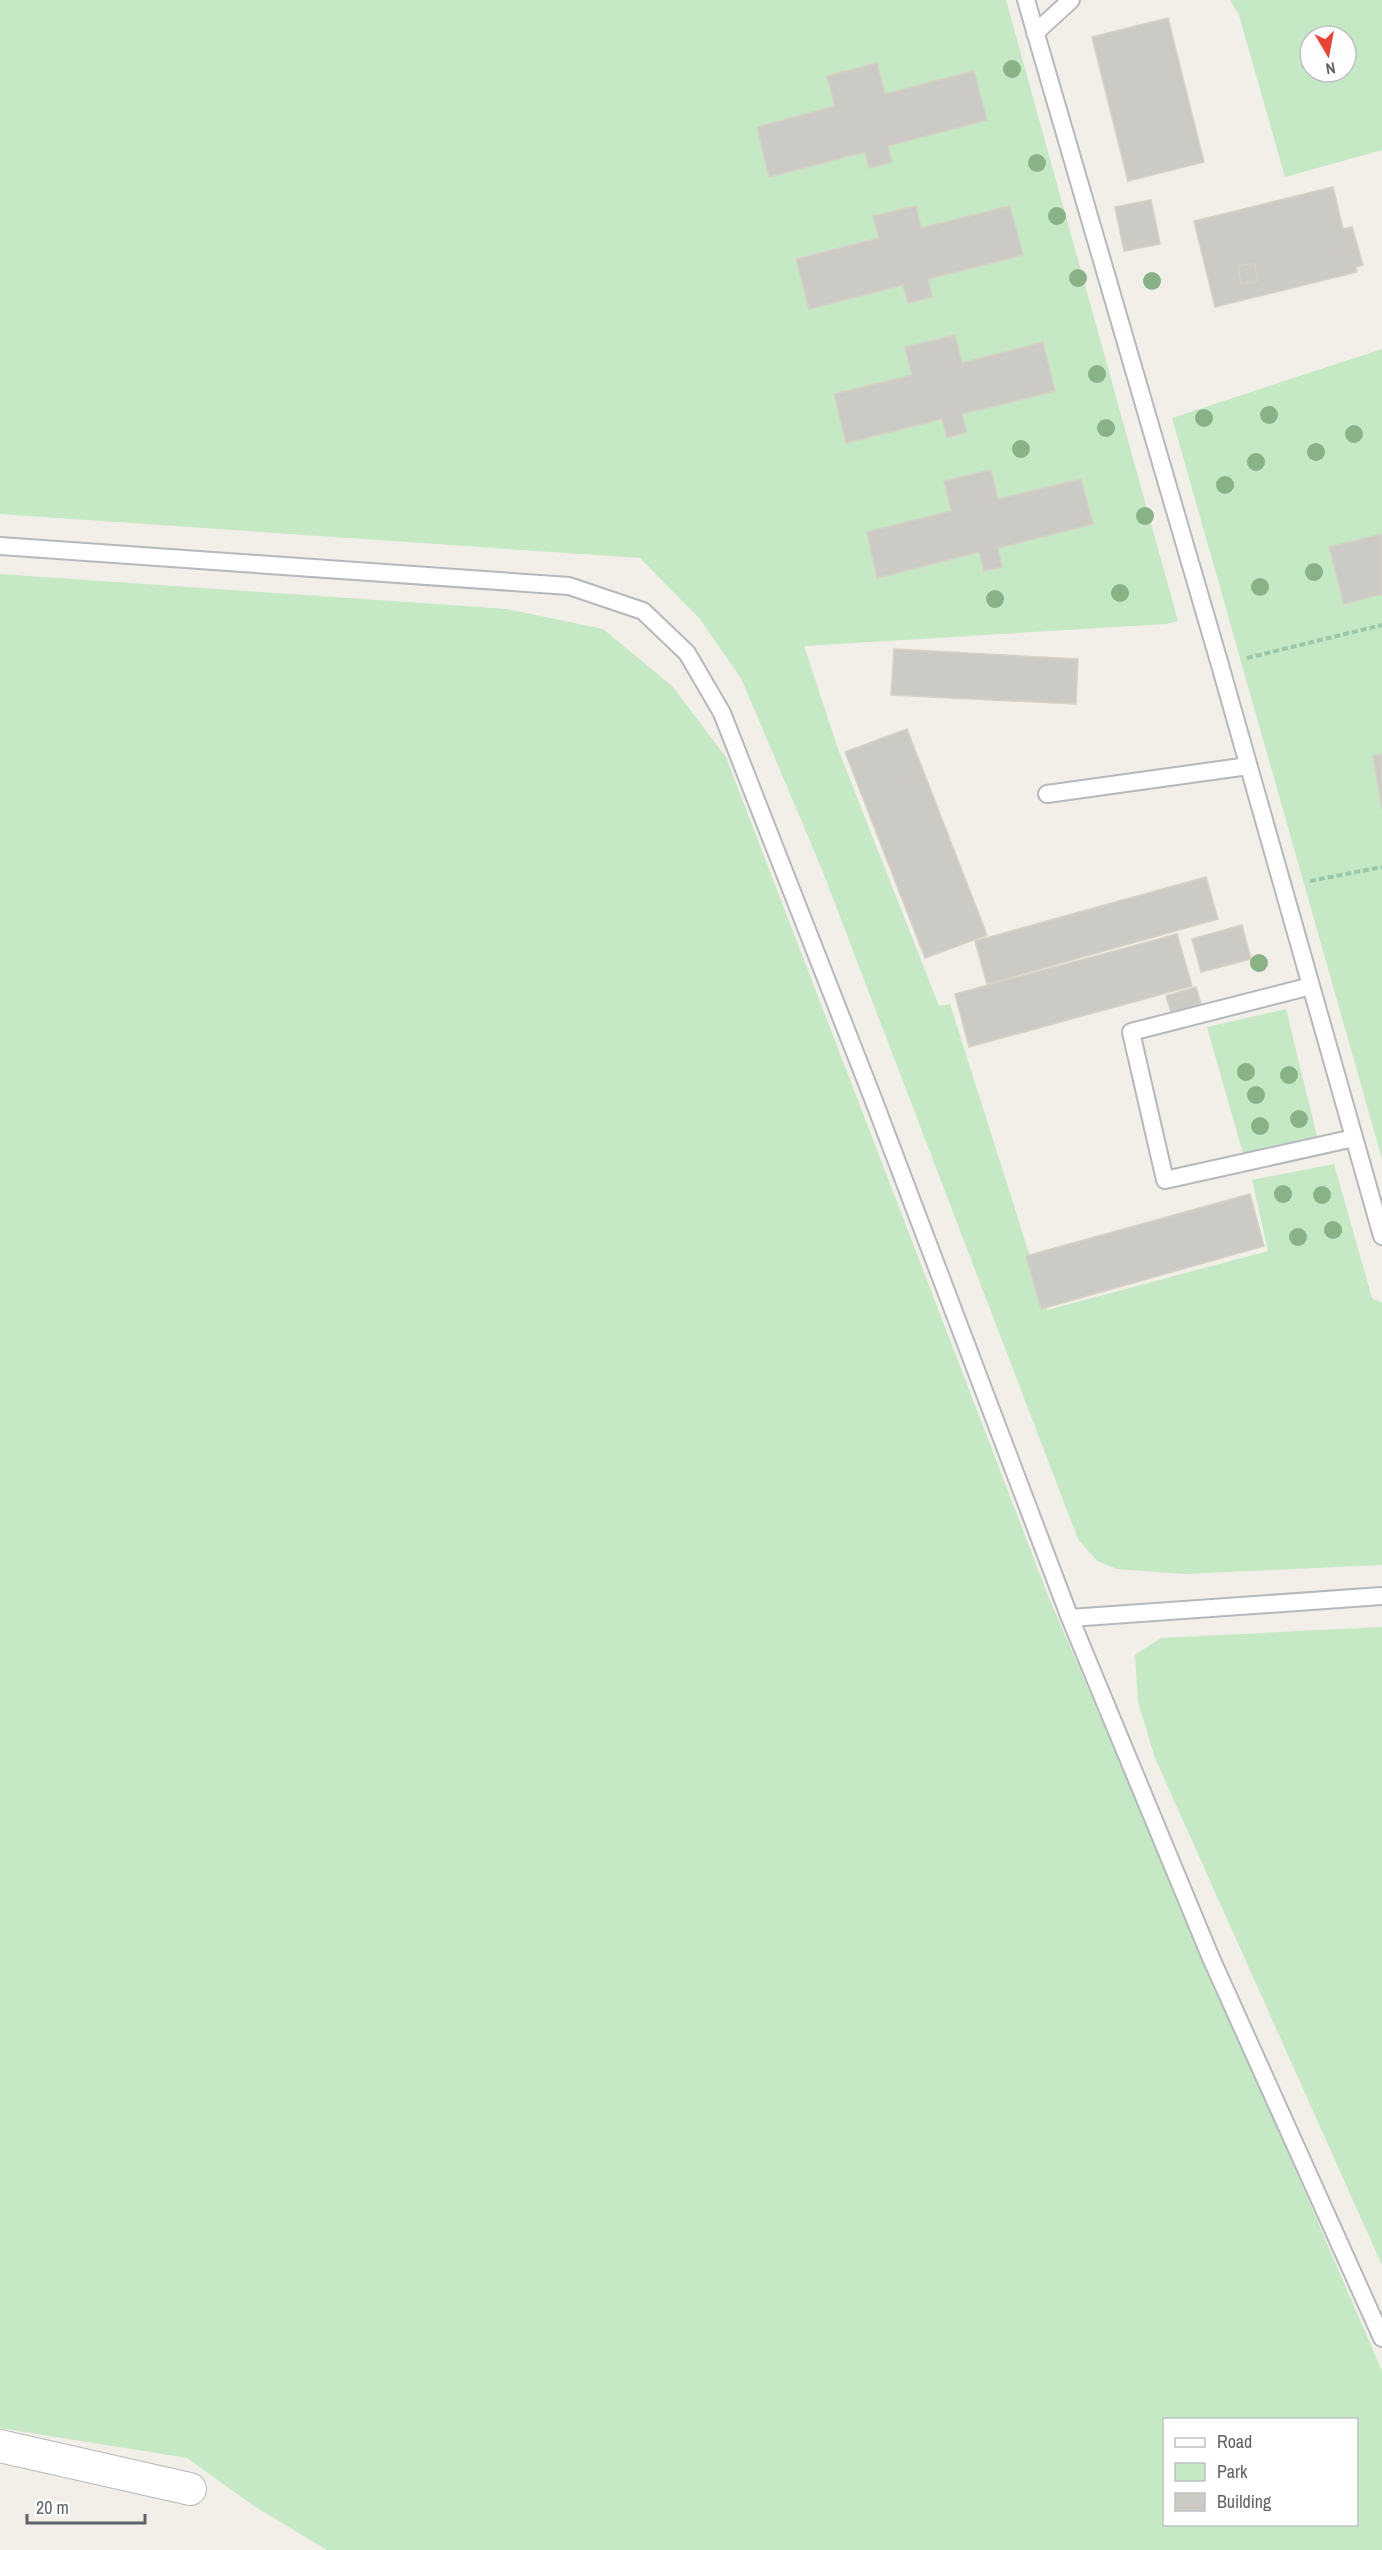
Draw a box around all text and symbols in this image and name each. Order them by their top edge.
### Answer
north arrow [1298,24,1358,84]
text: N [1324,57,1337,80]
legend [1163,2418,1358,2526]
text: Road [1217,2429,1252,2454]
text: Park [1217,2459,1248,2484]
scale bar [27,2487,146,2525]
text: Building [1217,2489,1272,2514]
text: 20 m [36,2495,69,2520]

